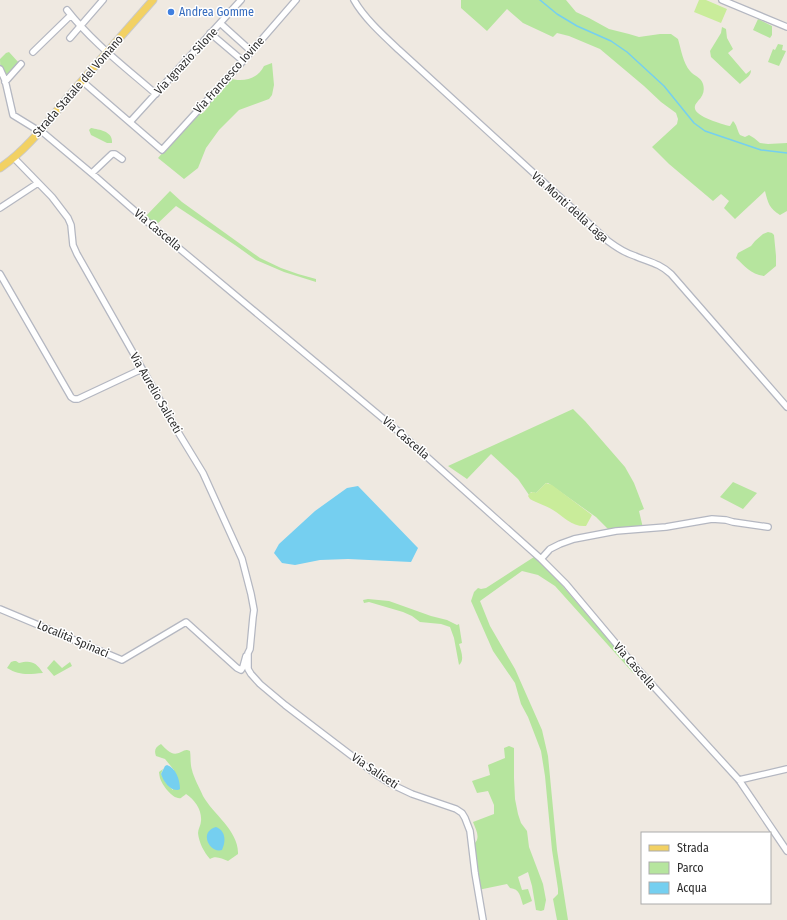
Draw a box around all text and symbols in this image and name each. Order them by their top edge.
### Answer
place label: Andrea Gomme [179,5,254,19]
marker: Andrea Gomme [166,7,176,17]
street label: Via Ignazio Silone [151,25,221,97]
street label: Strada Statale del Vomano [30,32,126,140]
street label: Via Francesco Iovine [191,34,267,116]
street label: Via Monti della Laga [529,169,611,245]
street label: Via Cascella [131,206,185,254]
street label: Via Aurelio Saliceti [127,350,185,436]
street label: Via Cascella [380,414,432,462]
street label: Località Spinaci [35,618,111,660]
street label: Via Cascella [611,640,659,692]
street label: Via Saliceti [349,750,401,792]
legend [641,832,771,904]
text: Strada [677,841,709,855]
text: Parco [677,861,704,875]
text: Acqua [677,881,707,895]

